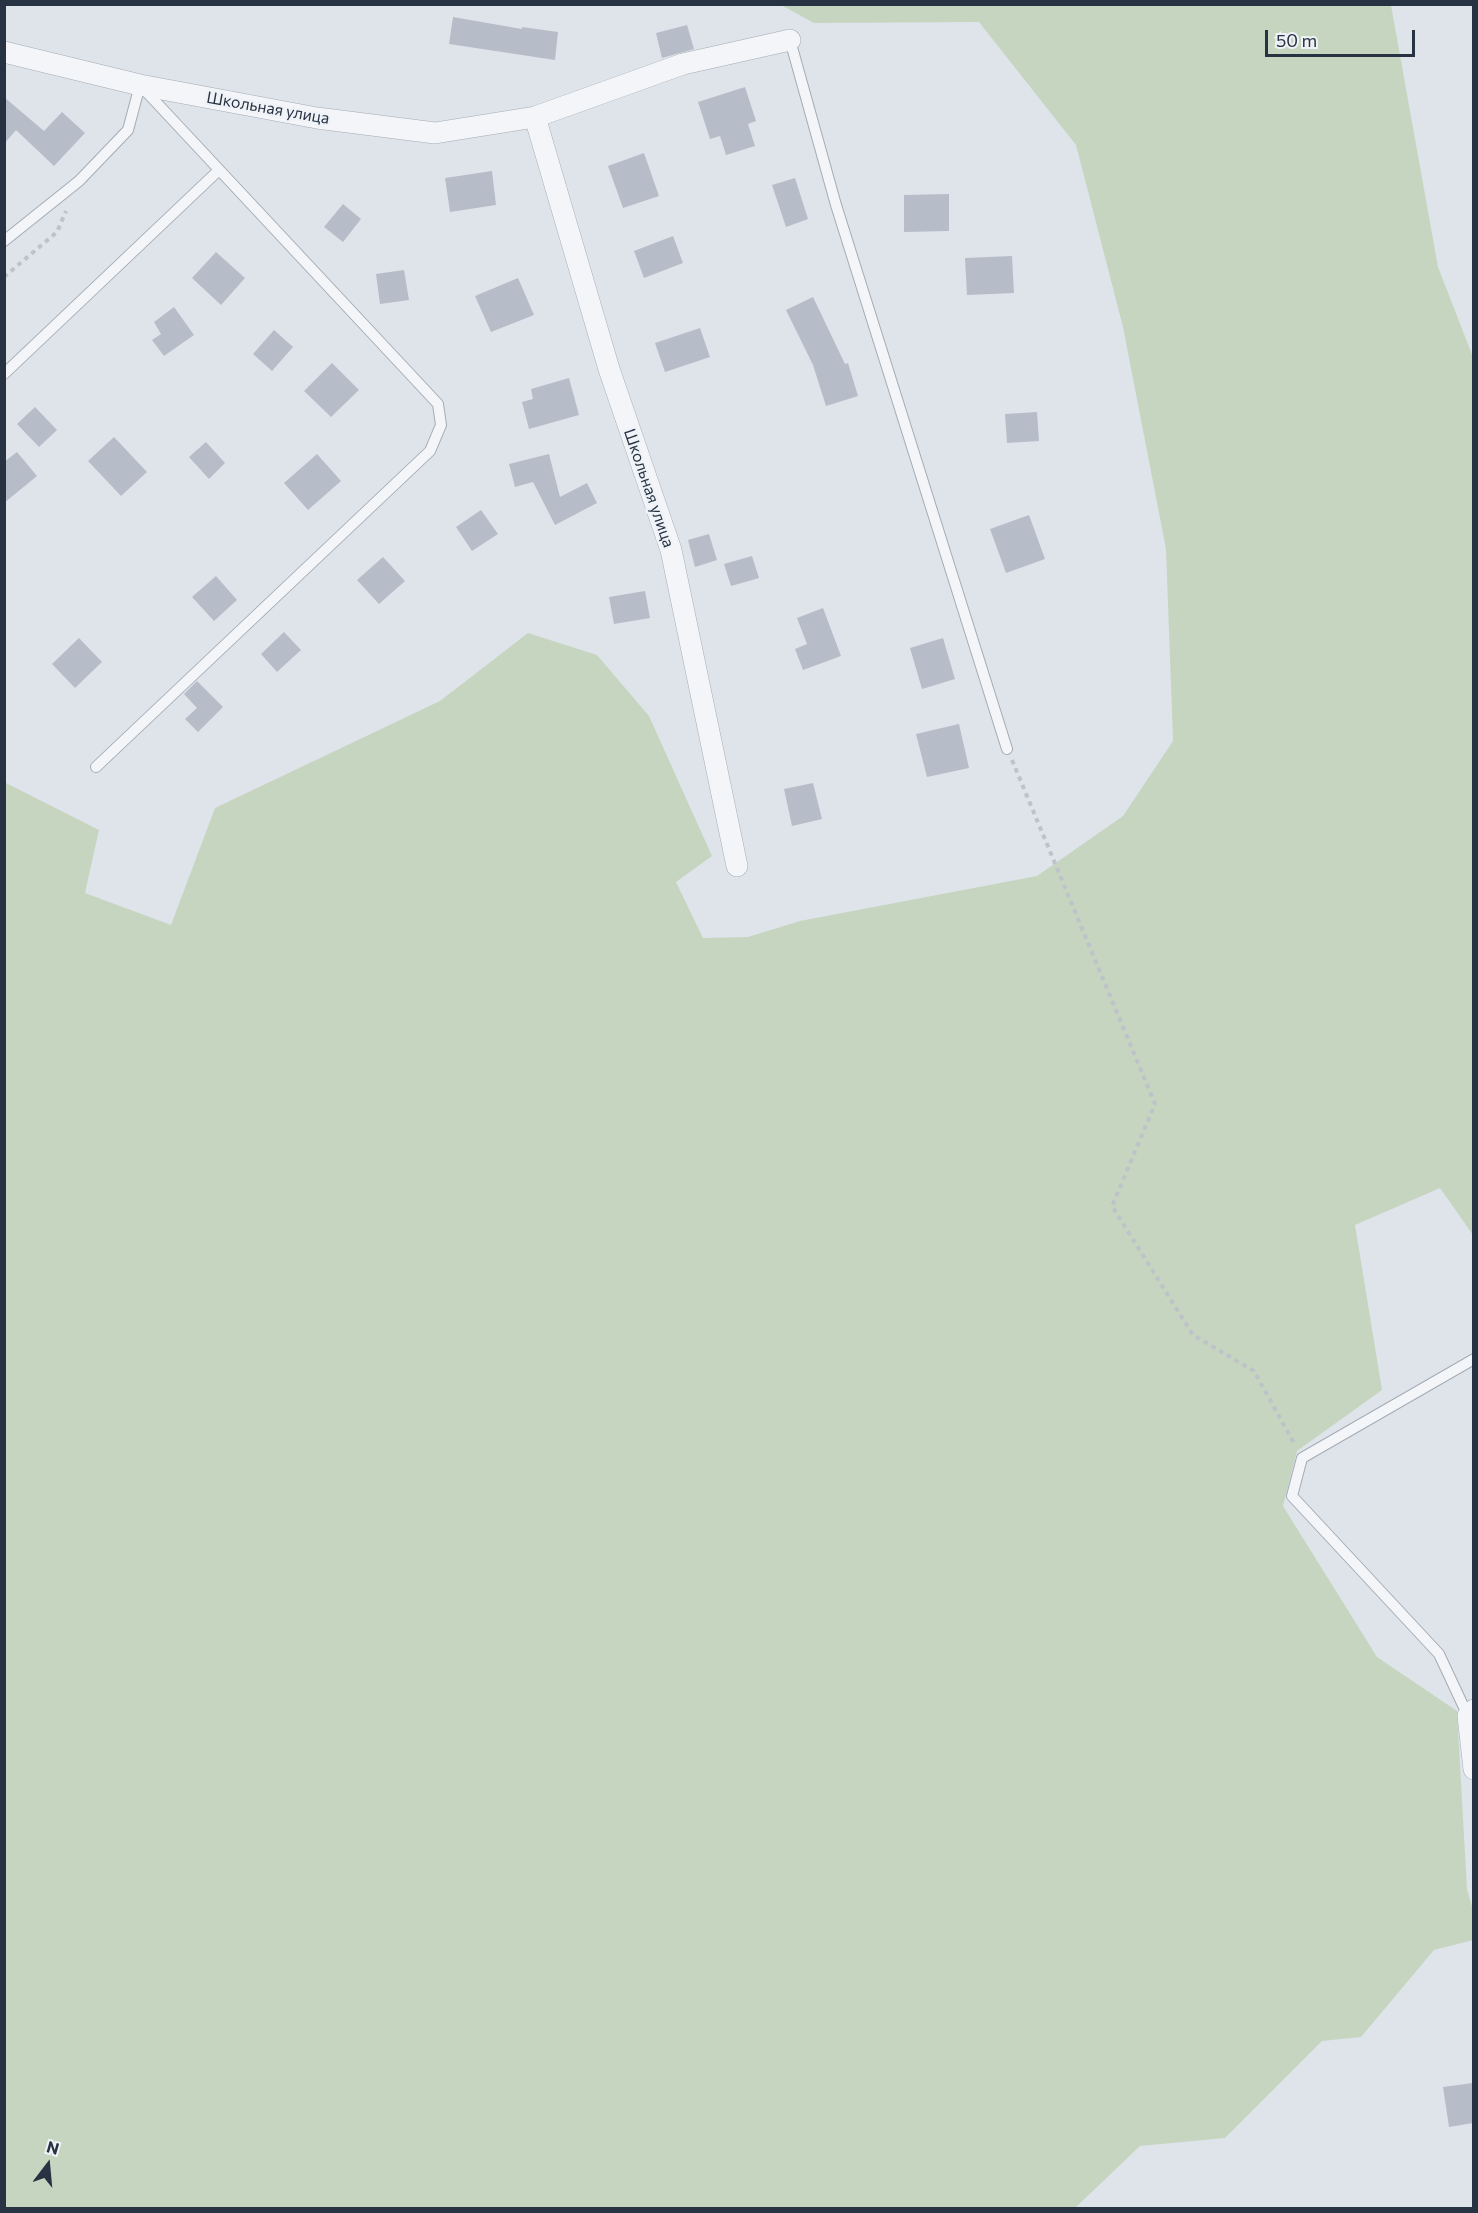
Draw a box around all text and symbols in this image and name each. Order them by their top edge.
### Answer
scale bar [1268,18,1418,56]
text: 50 m [1276,29,1317,51]
street label: Школьная улица [205,88,331,128]
street label: Школьная улица [620,426,678,550]
north arrow [18,2135,78,2195]
text: N [45,2136,61,2158]

